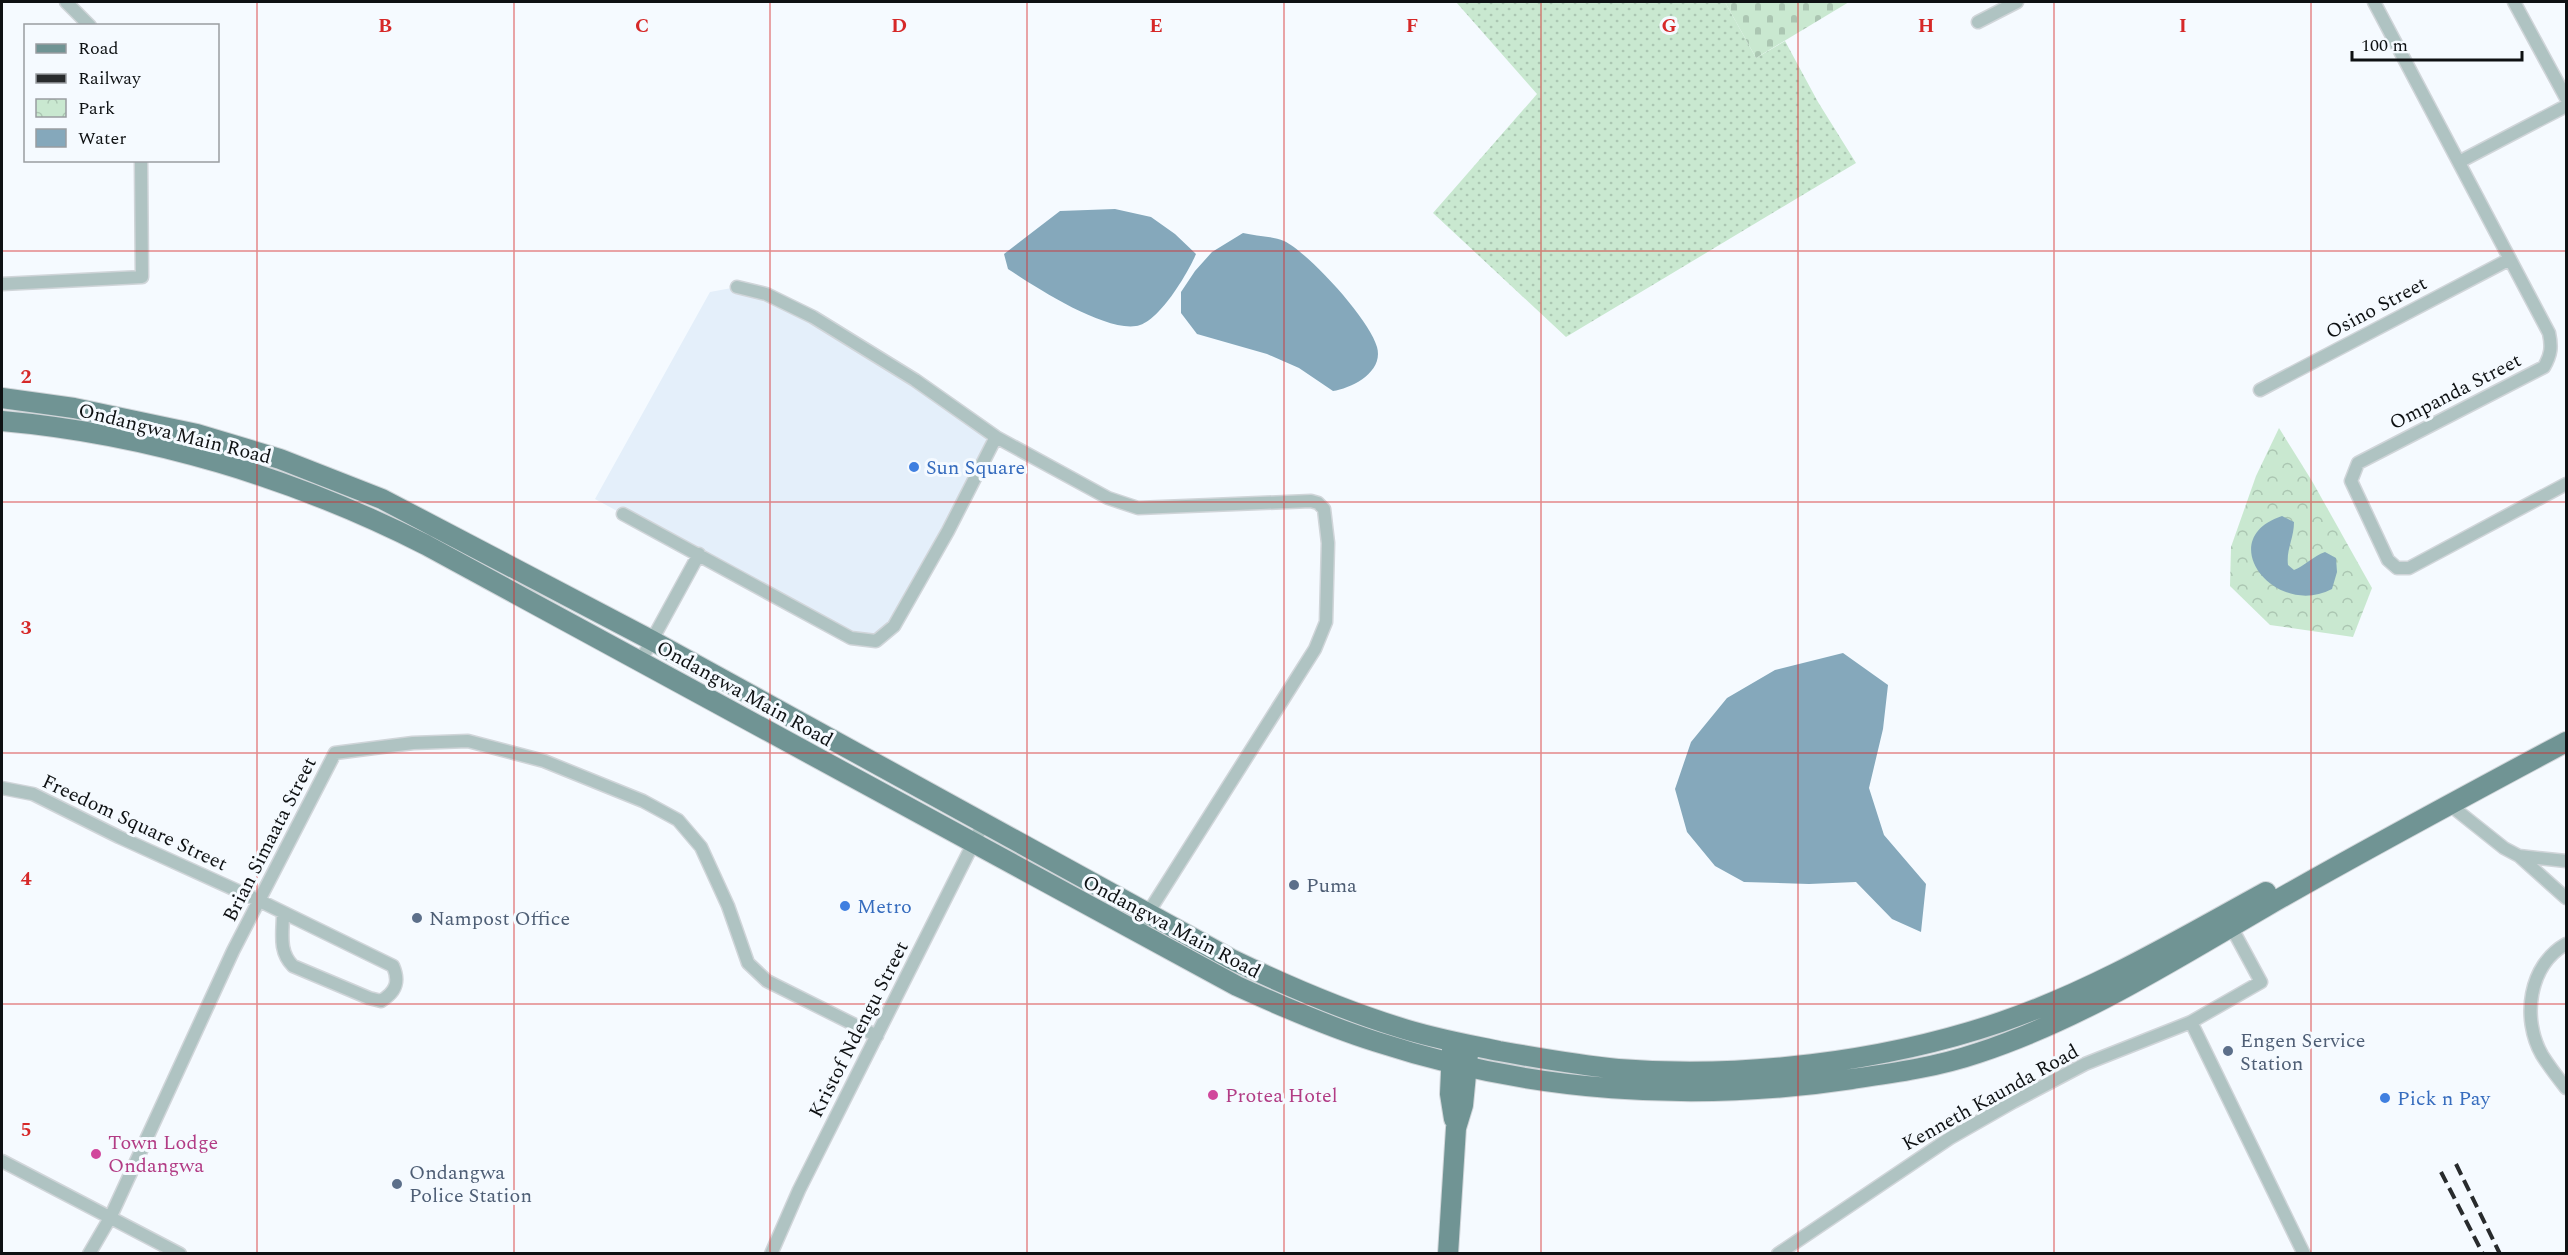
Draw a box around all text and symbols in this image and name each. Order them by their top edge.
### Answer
text: B [378,11,392,41]
text: C [635,11,649,41]
text: D [891,11,907,41]
text: E [1149,11,1163,41]
text: F [1406,11,1418,41]
text: G [1661,11,1677,41]
text: H [1918,11,1934,41]
text: I [2179,11,2187,41]
legend [24,24,219,162]
scale bar [2352,24,2522,62]
text: 100 m [2361,32,2408,59]
text: Road [78,35,119,62]
text: Railway [78,65,142,92]
text: Park [78,95,115,122]
text: Water [78,125,126,152]
street label: Osino Street [2320,269,2433,347]
street label: Ompanda Street [2384,346,2527,438]
text: 2 [20,362,32,392]
street label: Ondangwa Main Road [75,395,274,472]
place label: Sun Square [926,453,1025,483]
marker: Sun Square [907,460,921,474]
text: 3 [20,613,32,643]
street label: Ondangwa Main Road [651,633,838,755]
street label: Brian Simaata Street [215,752,324,927]
street label: Freedom Square Street [37,767,232,879]
text: 4 [20,864,32,894]
street label: Ondangwa Main Road [1077,867,1266,987]
place label: Puma [1306,871,1357,901]
marker: Puma [1287,878,1301,892]
place label: Metro [857,892,912,922]
marker: Metro [838,899,852,913]
place label: Nampost Office [429,904,570,934]
marker: Nampost Office [410,911,424,925]
street label: Kristof Ndengu Street [801,936,916,1123]
place label: Engen Service Station [2240,1026,2365,1079]
street label: Kenneth Kaunda Road [1897,1037,2084,1159]
marker: Engen Service Station [2221,1044,2235,1058]
place label: Protea Hotel [1225,1081,1338,1111]
place label: Pick n Pay [2397,1084,2491,1114]
marker: Protea Hotel [1206,1088,1220,1102]
marker: Pick n Pay [2378,1091,2392,1105]
text: 5 [20,1115,32,1145]
place label: Town Lodge Ondangwa [108,1128,218,1181]
marker: Town Lodge Ondangwa [89,1147,103,1161]
place label: Ondangwa Police Station [409,1158,532,1211]
marker: Ondangwa Police Station [390,1177,404,1191]

